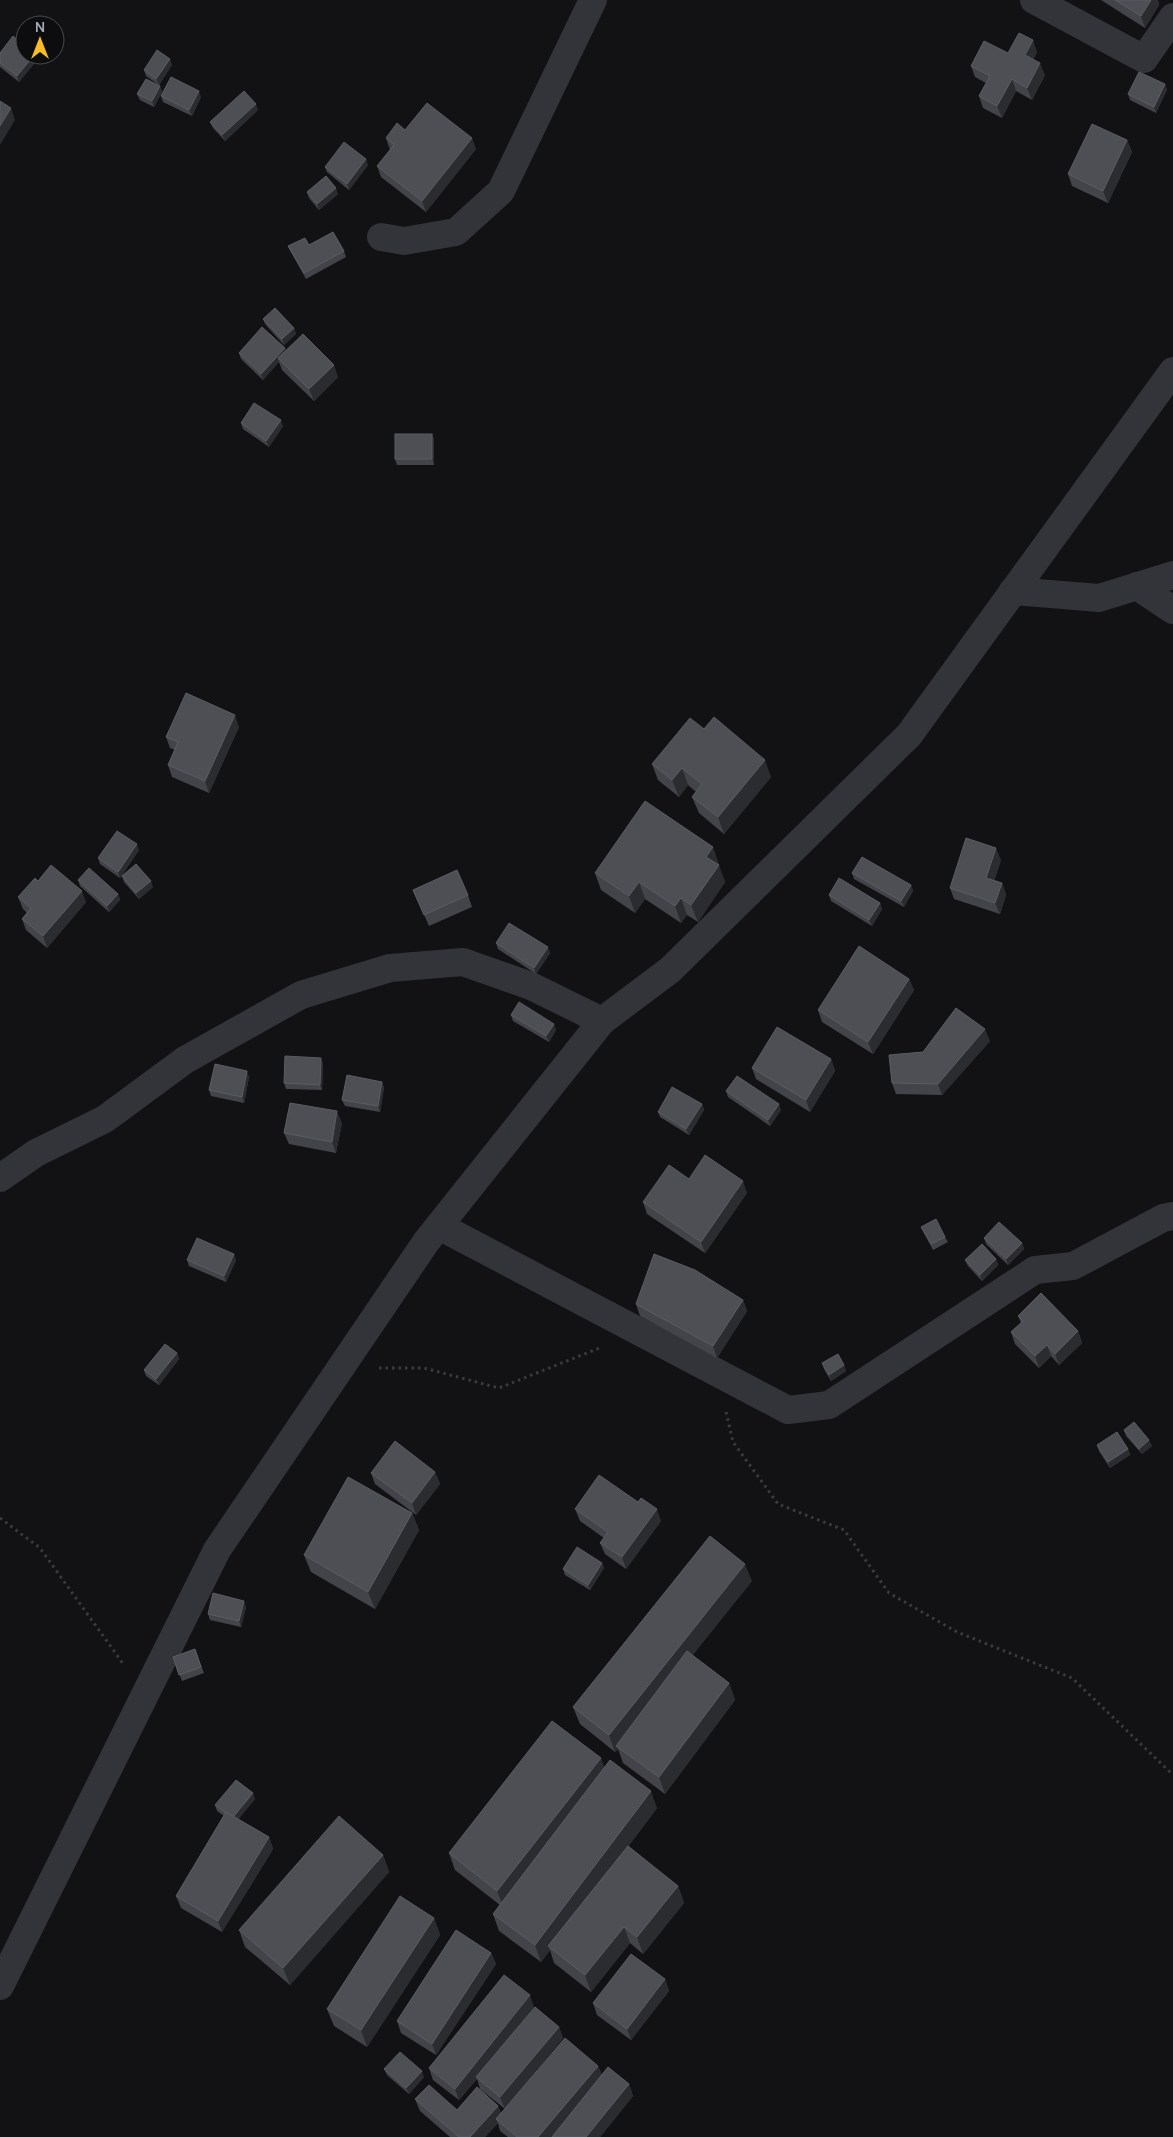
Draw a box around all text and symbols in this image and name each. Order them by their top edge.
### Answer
north arrow [15,15,65,65]
text: N [35,17,45,36]

